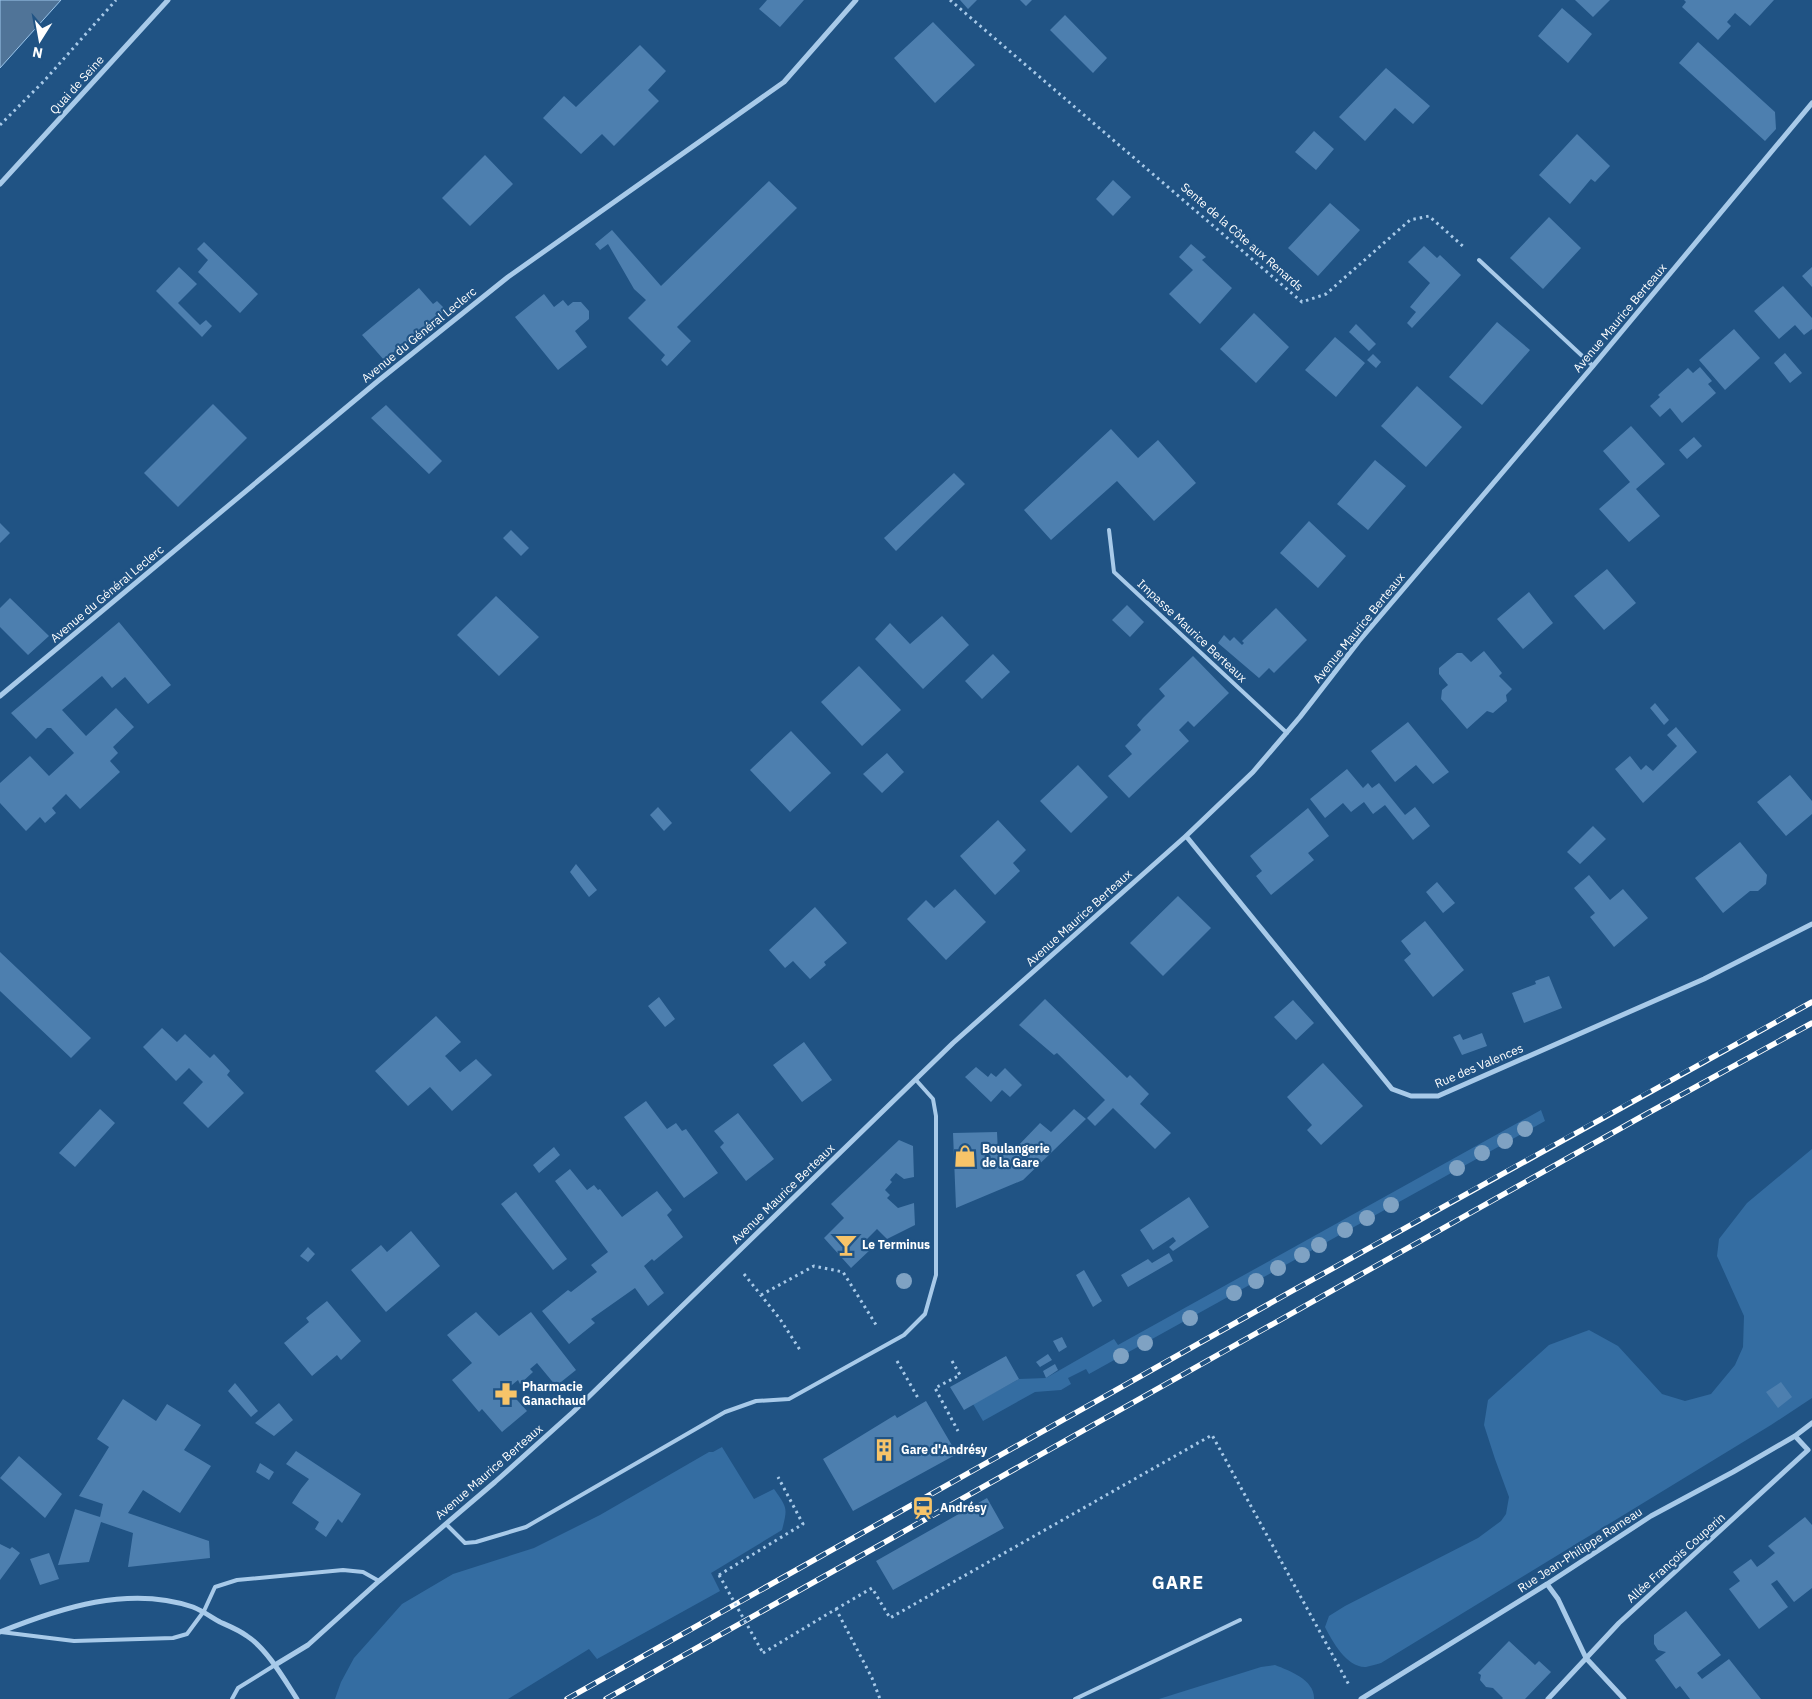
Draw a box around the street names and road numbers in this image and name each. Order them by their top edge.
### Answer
street label: Quai de Seine [46,52,107,117]
street label: Sente de la Côte aux Renards [1178,179,1307,294]
street label: Avenue Maurice Berteaux [1570,260,1670,375]
street label: Avenue du Général Leclerc [358,284,479,386]
street label: Avenue du Général Leclerc [47,542,166,645]
street label: Avenue Maurice Berteaux [1309,570,1408,686]
street label: Impasse Maurice Berteaux [1134,576,1250,685]
street label: Avenue Maurice Berteaux [1023,866,1135,969]
street label: Rue des Valences [1432,1040,1525,1091]
street label: Avenue Maurice Berteaux [728,1140,837,1247]
street label: Avenue Maurice Berteaux [432,1421,546,1522]
street label: Rue Jean-Philippe Rameau [1515,1504,1645,1596]
street label: Allée François Couperin [1623,1509,1728,1606]

